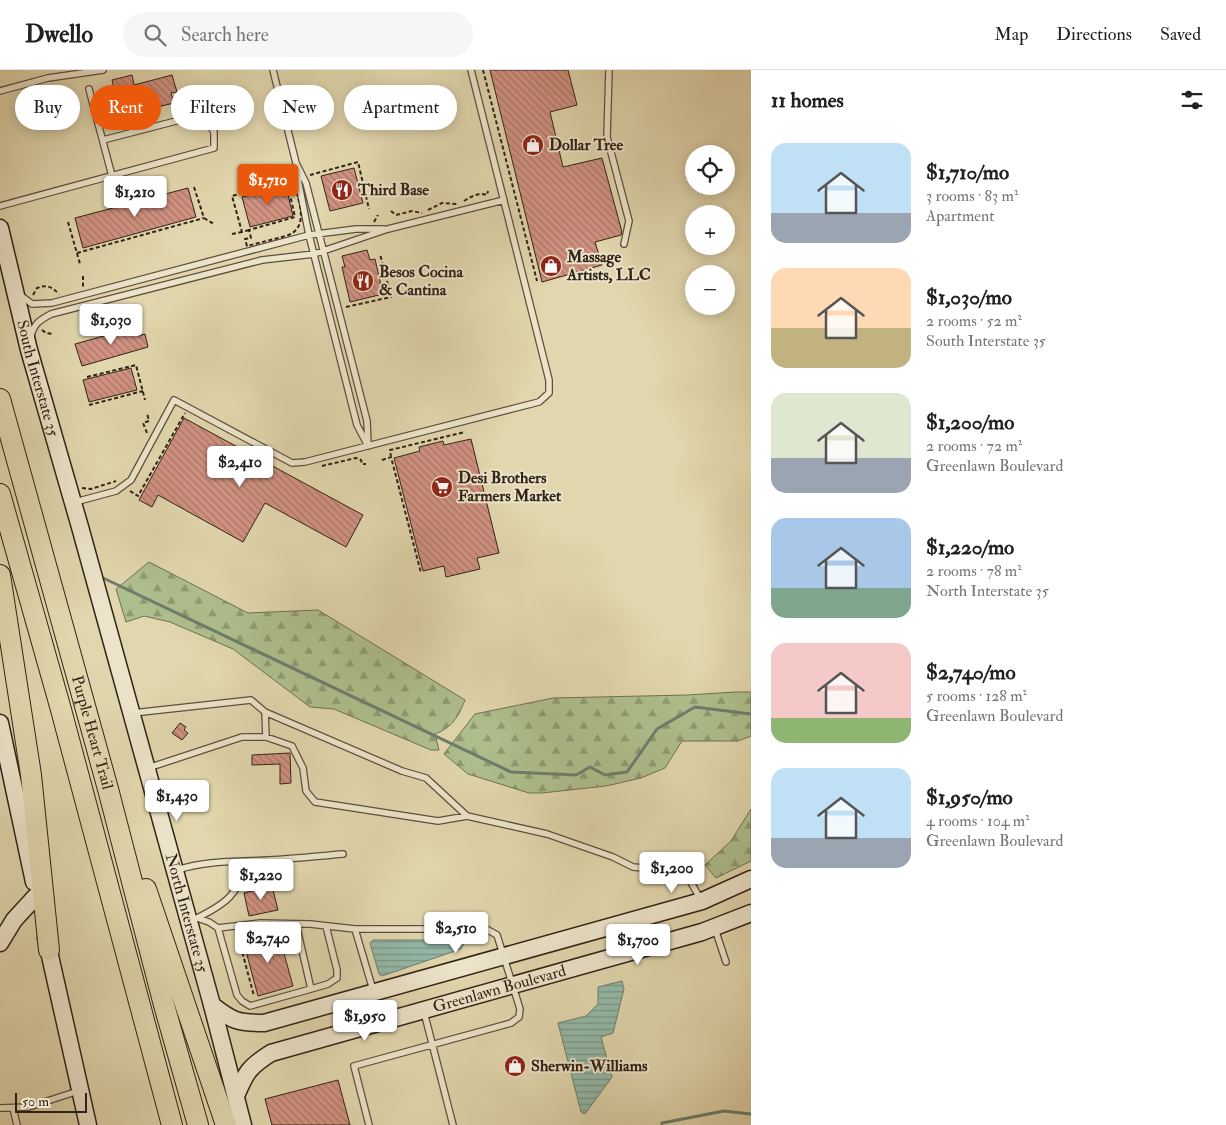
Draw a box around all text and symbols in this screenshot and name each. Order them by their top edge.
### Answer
search box [123,12,473,57]
text: Dwello [25,19,93,50]
icon: search [141,21,169,49]
text: Search here [181,23,269,47]
text: Map [995,23,1028,46]
text: Directions [1056,23,1132,46]
text: Saved [1160,23,1201,46]
chip: Buy [15,85,80,130]
chip: Rent [90,85,161,130]
chip: Filters [171,85,254,130]
chip: New [264,85,334,130]
chip: Apartment [344,85,457,130]
icon: filters [1178,86,1206,114]
text: 11 homes [771,87,844,114]
shop icon: Dollar Tree [521,133,545,157]
place label: Dollar Tree [549,135,624,155]
map controls [685,145,735,315]
button: locate [685,145,735,195]
text: $1,710/mo [926,159,1009,186]
icon: home [811,163,871,223]
pin: $1,710 [227,164,309,206]
text: $1,710 [248,170,288,190]
pin: $1,210 [94,176,176,218]
restaurant icon: Third Base [330,178,354,202]
place label: Third Base [357,180,429,200]
text: $1,210 [115,182,155,202]
text: 3 rooms · 83 m² [926,186,1019,206]
button: + [685,205,735,255]
text: Apartment [926,206,994,226]
place label: Massage Artists, LLC [566,247,651,285]
shop icon: Massage Artists, LLC [539,254,563,278]
place label: Besos Cocina & Cantina [379,262,464,300]
button: − [685,265,735,315]
restaurant icon: Besos Cocina & Cantina [351,269,375,293]
text: $1,030/mo [926,284,1012,311]
icon: home [811,288,871,348]
pin: $1,030 [70,304,152,346]
text: $1,030 [90,310,132,330]
text: 2 rooms · 52 m² [926,311,1022,331]
street label: South Interstate 35 [12,318,63,439]
text: South Interstate 35 [926,331,1046,351]
text: $1,200/mo [926,409,1014,436]
icon: home [811,413,871,473]
text: 2 rooms · 72 m² [926,436,1022,456]
pin: $2,410 [199,446,281,488]
text: $2,410 [218,452,262,472]
text: Greenlawn Boulevard [926,456,1063,476]
place label: Desi Brothers Farmers Market [458,468,562,506]
supermarket icon: Desi Brothers Farmers Market [430,475,454,499]
text: $1,220/mo [926,534,1014,561]
icon: home [811,538,871,598]
text: 2 rooms · 78 m² [926,561,1022,581]
text: North Interstate 35 [926,581,1049,601]
text: $2,740/mo [926,659,1016,686]
icon: home [811,663,871,723]
street label: Purple Heart Trail [67,673,118,792]
text: 5 rooms · 128 m² [926,686,1027,706]
text: Greenlawn Boulevard [926,706,1063,726]
pin: $1,430 [136,780,218,822]
text: $1,950/mo [926,784,1013,811]
text: $1,430 [156,786,198,806]
icon: home [811,788,871,848]
text: 4 rooms · 104 m² [926,811,1030,831]
text: Greenlawn Boulevard [926,831,1063,851]
street label: North Interstate 35 [161,851,213,975]
pin: $1,200 [631,852,713,894]
pin: $1,220 [220,858,302,901]
text: $1,200 [650,858,694,878]
text: $1,220 [240,865,283,885]
pin: $2,510 [415,912,497,954]
text: $2,510 [435,918,477,938]
pin: $2,740 [227,922,309,964]
pin: $1,700 [597,924,679,966]
text: $2,740 [246,928,290,948]
text: $1,700 [617,930,659,950]
street label: Greenlawn Boulevard [430,961,568,1017]
pin: $1,950 [324,1000,406,1042]
text: $1,950 [344,1006,386,1026]
shop icon: Sherwin-Williams [503,1054,527,1078]
place label: Sherwin-Williams [531,1056,648,1076]
scale bar [15,1090,88,1113]
text: 50 m [22,1093,49,1110]

